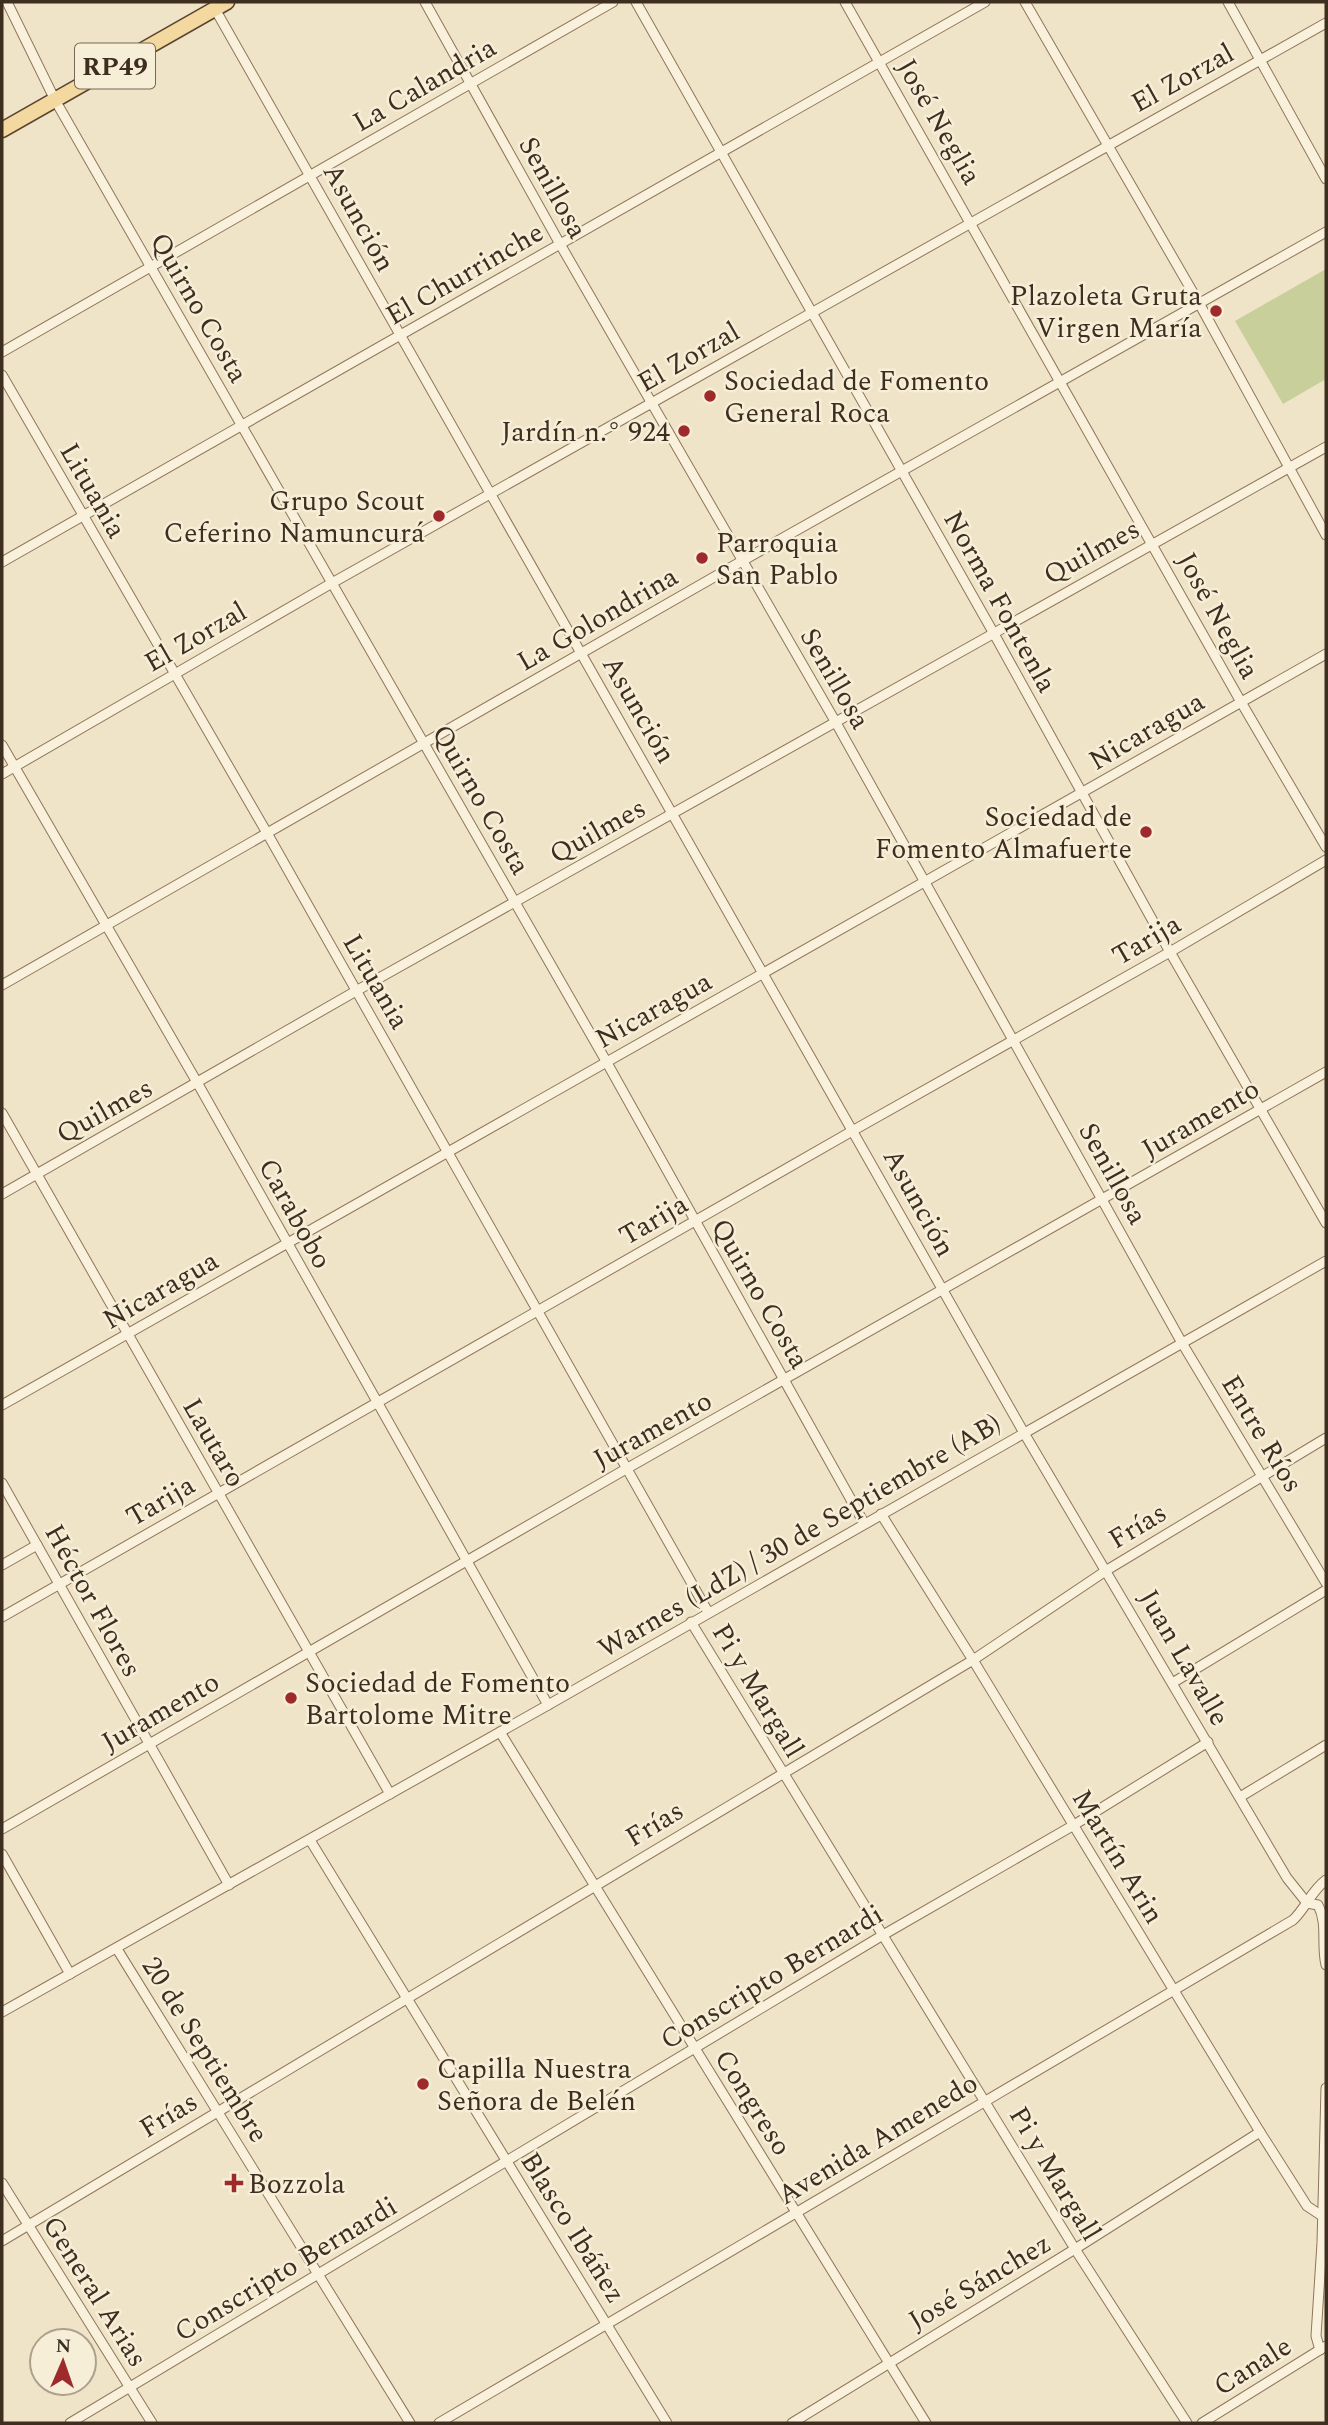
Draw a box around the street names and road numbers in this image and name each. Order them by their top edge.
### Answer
street label: La Calandria [345,27,505,144]
street label: El Zorzal [1123,32,1242,124]
road number: RP49 [75,44,155,88]
street label: José Neglia [885,50,992,193]
street label: Senillosa [507,129,599,247]
street label: Asunción [311,156,406,280]
street label: El Churrinche [378,212,552,337]
street label: Quirno Costa [138,224,259,391]
street label: El Zorzal [629,311,748,404]
street label: Lituania [48,435,138,547]
street label: Norma Fontenla [932,503,1068,701]
street label: Quilmes [1035,508,1148,597]
street label: José Neglia [1165,544,1271,688]
street label: La Golondrina [509,556,687,683]
street label: El Zorzal [136,591,255,684]
street label: Senillosa [788,620,881,738]
street label: Asunción [590,648,687,772]
street label: Nicaragua [1081,681,1213,782]
street label: Quirno Costa [420,716,541,883]
street label: Quilmes [541,787,654,876]
street label: Tarija [1104,903,1190,977]
street label: Lituania [331,926,421,1038]
street label: Nicaragua [587,960,720,1060]
street label: Quilmes [48,1067,161,1156]
street label: Juramento [1134,1068,1268,1171]
street label: Senillosa [1067,1115,1159,1233]
street label: Asunción [871,1141,966,1265]
street label: Carabobo [247,1151,343,1277]
street label: Tarija [611,1183,697,1257]
street label: Quirno Costa [699,1210,820,1377]
street label: Nicaragua [95,1240,227,1341]
street label: Entre Ríos [1210,1367,1314,1501]
street label: Juramento [585,1380,720,1481]
street label: Lautaro [171,1390,257,1495]
street label: Warnes (LdZ) / 30 de Septiembre (AB) [590,1403,1009,1670]
street label: Tarija [118,1464,204,1538]
street label: Frías [1100,1492,1175,1561]
street label: Héctor Flores [33,1516,153,1685]
street label: Juan Lavalle [1127,1581,1240,1734]
street label: Pi y Margall [700,1615,815,1766]
street label: Juramento [94,1661,228,1764]
street label: Martín Arin [1060,1781,1175,1932]
street label: Frías [617,1790,692,1859]
street label: Conscripto Bernardi [652,1893,892,2061]
street label: 20 de Septiembre [130,1948,279,2151]
street label: Congreso [703,2041,802,2164]
street label: Avenida Amenedo [769,2062,986,2216]
street label: Frías [131,2081,206,2150]
street label: Pi y Margall [997,2098,1112,2249]
street label: Blasco Ibáñez [509,2144,636,2312]
street label: Conscripto Bernardi [166,2185,406,2353]
street label: General Arias [31,2208,158,2376]
street label: José Sánchez [900,2223,1060,2342]
street label: Canale [1205,2325,1300,2407]

